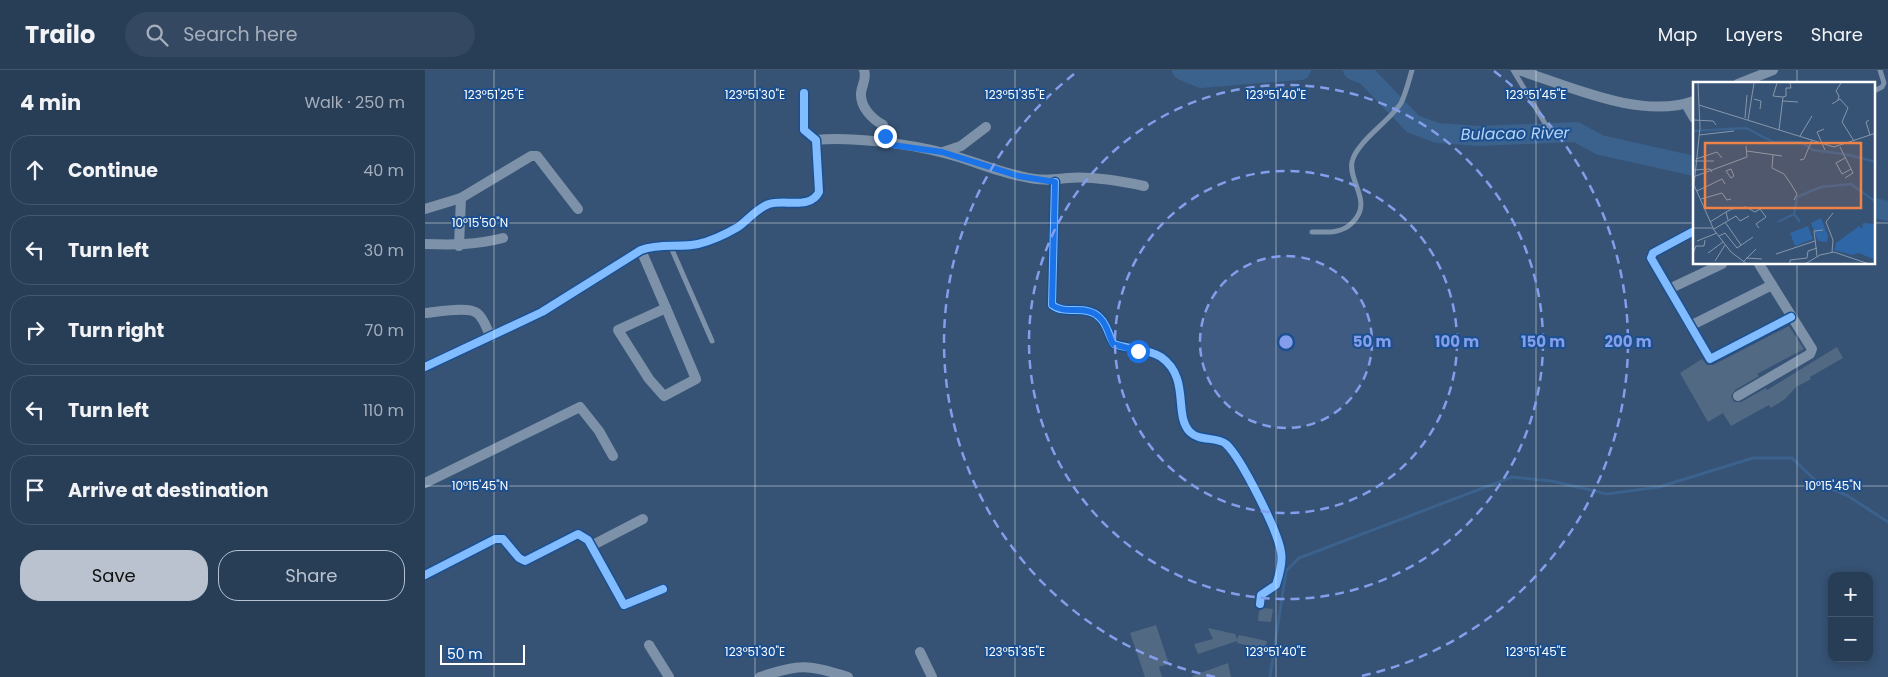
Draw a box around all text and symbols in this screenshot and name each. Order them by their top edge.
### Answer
search box [125,12,475,57]
text: Trailo [25,18,95,51]
icon: search [143,21,171,49]
text: Search here [183,21,298,48]
text: Map [1658,22,1698,47]
text: Layers [1726,22,1783,47]
text: Share [1811,22,1863,47]
inset map [1693,82,1875,265]
text: 123°51'25"E [464,86,524,103]
text: 123°51'30"E [725,86,785,103]
text: 123°51'35"E [985,86,1045,103]
text: 123°51'40"E [1246,86,1306,103]
text: 123°51'45"E [1506,86,1566,103]
text: 4 min [20,88,81,117]
text: Walk · 250 m [304,91,405,114]
water label: Bulacao River [1460,121,1571,146]
route end [874,125,897,148]
icon: ahead [21,156,49,184]
text: Continue [68,157,158,184]
text: 40 m [363,159,404,182]
text: 10°15'50"N [452,214,508,231]
icon: left [21,236,49,264]
text: Turn left [68,237,149,264]
text: 30 m [364,239,404,262]
icon: right [21,316,49,344]
text: Turn right [68,317,164,344]
text: 70 m [364,319,404,342]
text: 50 m [1353,331,1391,352]
text: 100 m [1435,331,1479,352]
text: 150 m [1521,331,1565,352]
text: 200 m [1604,331,1652,352]
centre of rings [1277,333,1295,351]
route start [1127,340,1150,363]
icon: left [21,396,49,424]
text: Turn left [68,397,149,424]
text: 110 m [363,399,404,422]
icon: arrive [21,476,49,504]
text: Arrive at destination [68,477,269,504]
text: 10°15'45"N [452,477,508,494]
text: 10°15'45"N [1805,477,1861,494]
button: Save [20,550,208,601]
button: Share [218,550,405,601]
map controls [1828,572,1873,662]
button: + [1828,572,1873,617]
button: − [1828,617,1873,662]
scale bar [440,642,525,665]
text: 123°51'30"E [725,643,785,660]
text: 123°51'35"E [985,643,1045,660]
text: 123°51'40"E [1246,643,1306,660]
text: 123°51'45"E [1506,643,1566,660]
text: 50 m [447,644,483,664]

